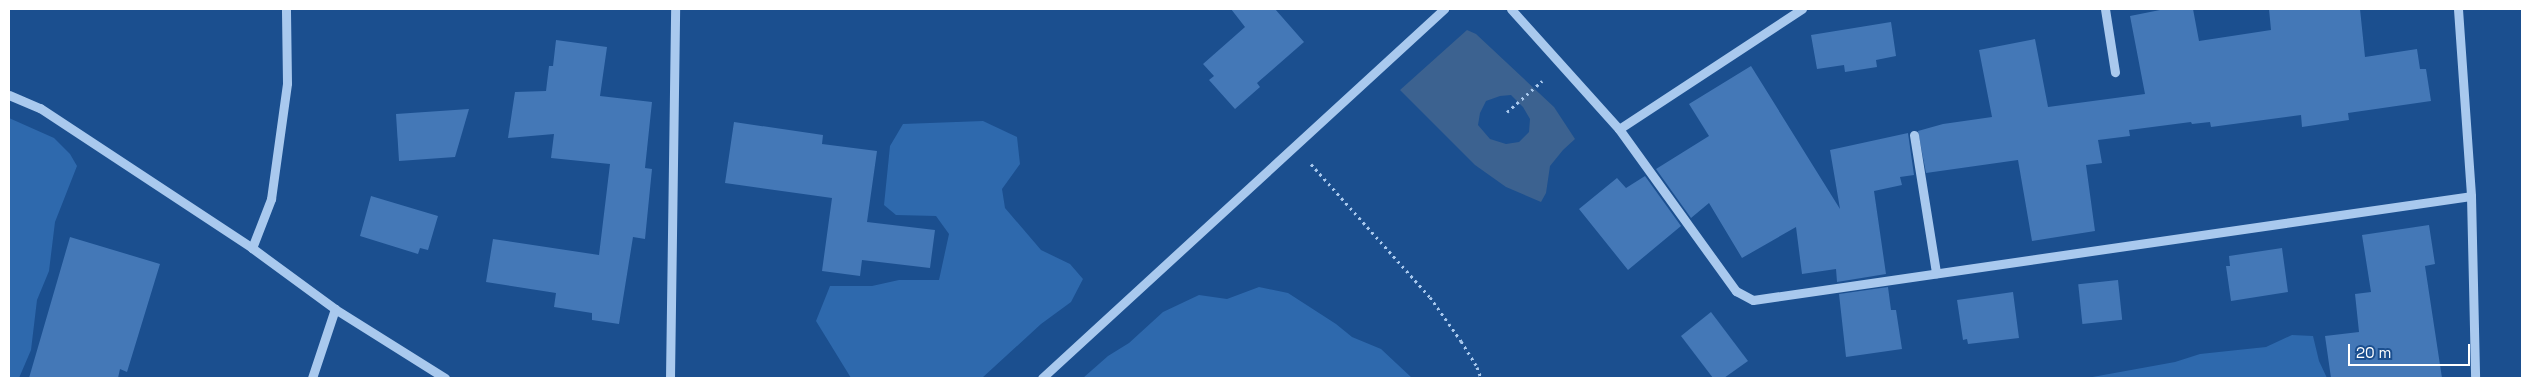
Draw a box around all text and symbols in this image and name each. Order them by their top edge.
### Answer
scale bar [2351,334,2474,366]
text: 20 m [2356,343,2391,362]

